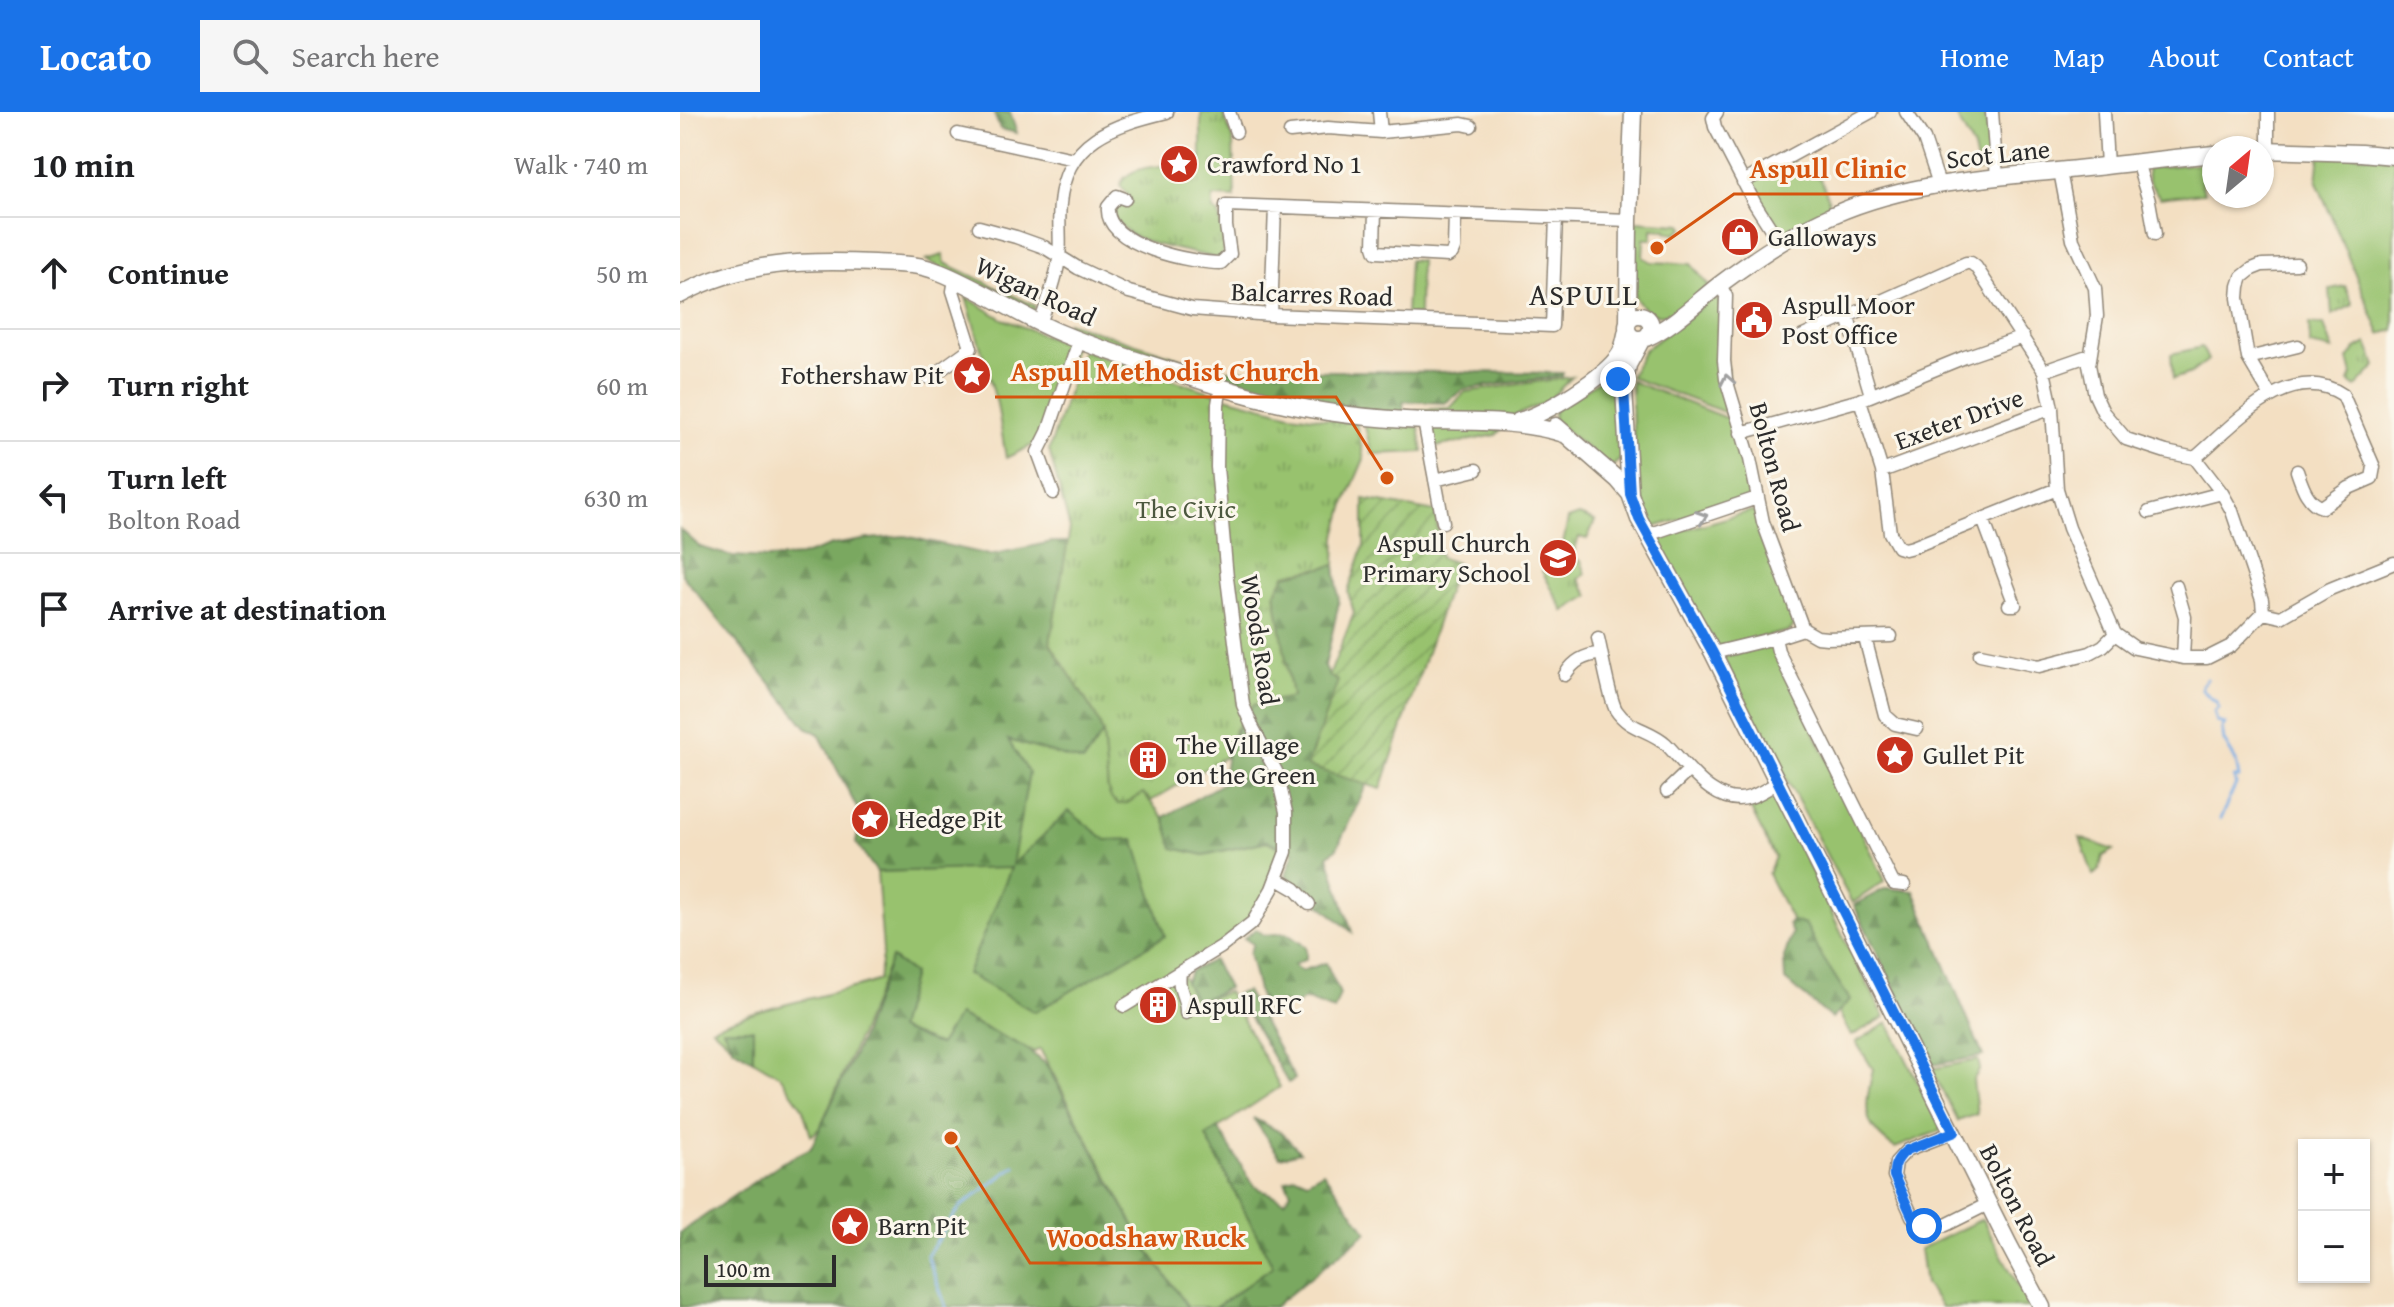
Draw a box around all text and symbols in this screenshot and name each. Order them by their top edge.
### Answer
search box [200,20,760,92]
text: Locato [40,28,152,84]
icon: search [228,34,272,78]
text: Search here [292,34,440,78]
text: Home [1940,36,2009,77]
text: Map [2053,36,2105,77]
text: About [2149,36,2219,77]
text: Contact [2263,36,2354,77]
street label: Scot Lane [1944,129,2052,178]
north arrow [2202,136,2274,208]
text: 10 min [32,140,134,189]
callout: Aspull Clinic [1734,142,1923,194]
place icon: Crawford No 1 [1158,143,1200,185]
place label: Crawford No 1 [1207,144,1362,183]
text: Walk · 740 m [514,145,648,184]
text: Aspull Clinic [1750,147,1906,188]
shop icon: Galloways [1719,216,1761,258]
place label: Galloways [1768,217,1877,256]
street label: Wigan Road [969,246,1103,336]
icon: ahead [32,251,76,295]
text: Continue [108,251,229,295]
text: 50 m [596,254,648,293]
street label: Balcarres Road [1230,271,1394,316]
district label: ASPULL [1529,272,1639,316]
place label: Aspull Moor Post Office [1782,285,1915,354]
public building icon: Aspull Moor Post Office [1733,299,1775,341]
callout: Aspull Methodist Church [995,345,1336,397]
text: Aspull Methodist Church [1011,350,1320,391]
place icon: Fothershaw Pit [951,354,993,396]
place label: Fothershaw Pit [781,355,944,394]
route end [1600,361,1636,397]
icon: right [32,363,76,407]
text: Turn right [108,363,249,407]
text: 60 m [596,366,648,405]
one-way arrow [1720,373,1737,387]
street label: Exeter Drive [1889,377,2029,460]
street label: Bolton Road [1740,398,1811,536]
text: Turn left [108,456,227,500]
icon: left [32,475,76,519]
text: 630 m [583,478,648,517]
park label: The Civic [1136,489,1236,528]
text: Bolton Road [108,500,240,539]
one-way arrow [1694,510,1708,526]
place label: Aspull Church Primary School [1363,523,1530,592]
school or university icon: Aspull Church Primary School [1537,537,1579,579]
street label: Woods Road [1231,572,1290,708]
icon: arrive [32,587,76,631]
text: Arrive at destination [108,587,386,631]
place label: The Village on the Green [1176,725,1316,794]
place icon: Gullet Pit [1874,734,1916,776]
place label: Gullet Pit [1923,735,2025,774]
building icon: The Village on the Green [1127,739,1169,781]
place icon: Hedge Pit [849,798,891,840]
place label: Hedge Pit [898,799,1003,838]
building icon: Aspull RFC [1137,984,1179,1026]
place label: Aspull RFC [1186,985,1302,1024]
street label: Bolton Road [1970,1137,2065,1273]
map controls [2298,1139,2370,1283]
button: + [2298,1139,2370,1211]
place icon: Barn Pit [829,1205,871,1247]
place label: Barn Pit [878,1206,967,1245]
route start [1906,1208,1942,1244]
callout: Woodshaw Ruck [1030,1211,1262,1263]
button: − [2298,1211,2370,1283]
text: Woodshaw Ruck [1046,1216,1247,1257]
scale bar [704,1251,836,1287]
text: 100 m [716,1253,771,1285]

